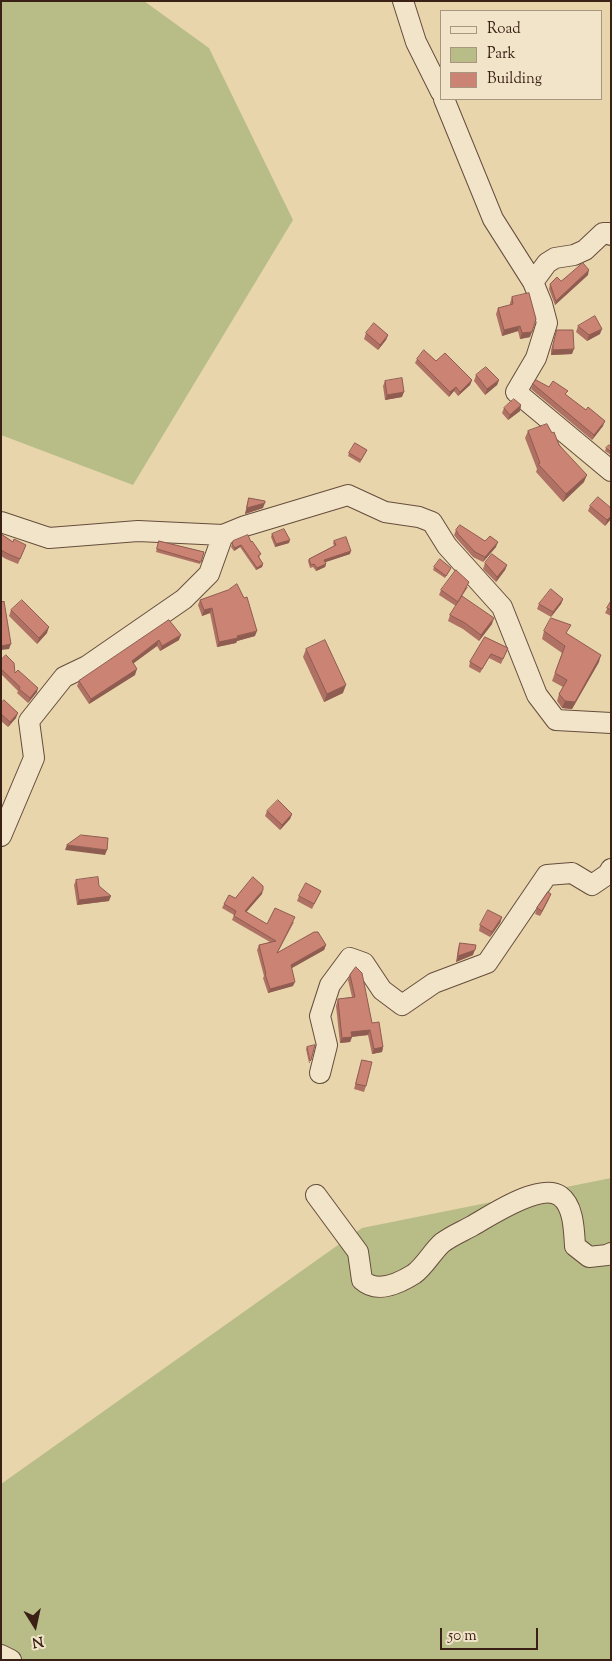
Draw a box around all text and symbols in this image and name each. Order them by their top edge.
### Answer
legend [440,10,602,100]
text: Road [487,19,521,40]
text: Park [487,44,516,65]
text: Building [487,69,542,90]
north arrow [10,1601,60,1651]
scale bar [442,1618,540,1650]
text: 50 m [448,1626,477,1647]
text: N [30,1630,45,1652]

